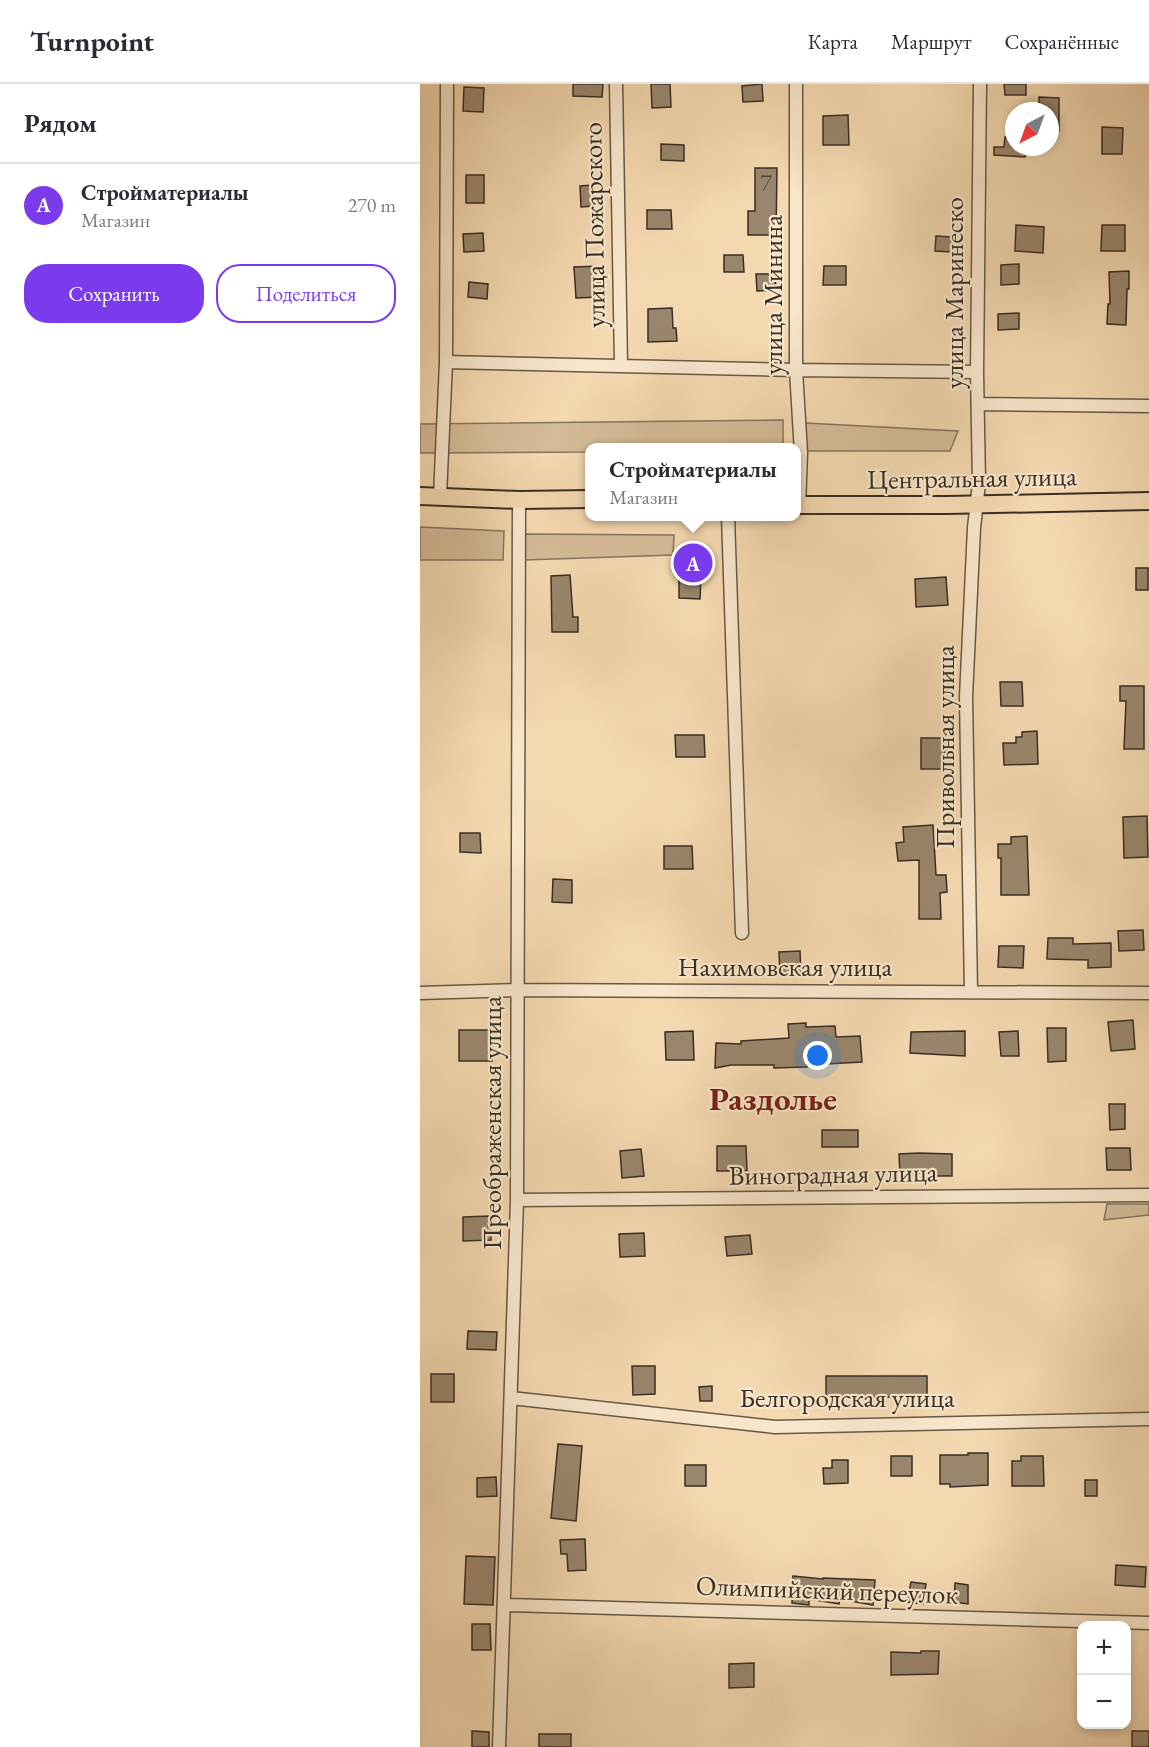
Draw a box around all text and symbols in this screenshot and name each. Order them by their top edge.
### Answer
text: Turnpoint [30,23,154,59]
text: Карта [808,28,858,55]
text: Маршрут [891,28,972,55]
text: Сохранённые [1005,28,1119,55]
north arrow [1005,102,1059,156]
text: Рядом [24,106,97,140]
street label: улица Пожарского [574,122,613,328]
house number: 7 [760,167,772,198]
text: Стройматериалы [81,178,249,207]
text: A [36,192,51,218]
text: 270 m [348,192,396,218]
street label: улица Маринеско [936,197,971,389]
text: Магазин [81,207,150,233]
street label: улица Минина [755,215,790,375]
button: Сохранить [24,264,204,323]
button: Поделиться [216,264,396,323]
popup [585,443,801,521]
text: Стройматериалы [609,455,777,484]
street label: Центральная улица [867,458,1077,497]
text: Магазин [609,484,678,510]
pin: A [674,540,712,586]
street label: Привольная улица [927,645,962,849]
street label: Нахимовская улица [678,949,893,984]
street label: Преображенская улица [474,996,509,1250]
your location [803,1041,832,1070]
district label: Раздолье [709,1077,837,1120]
street label: Виноградная улица [728,1154,938,1193]
street label: Белгородская улица [739,1380,955,1415]
street label: Олимпийский переулок [695,1567,959,1612]
map controls [1077,1621,1131,1729]
button: + [1077,1621,1131,1675]
button: − [1077,1675,1131,1729]

